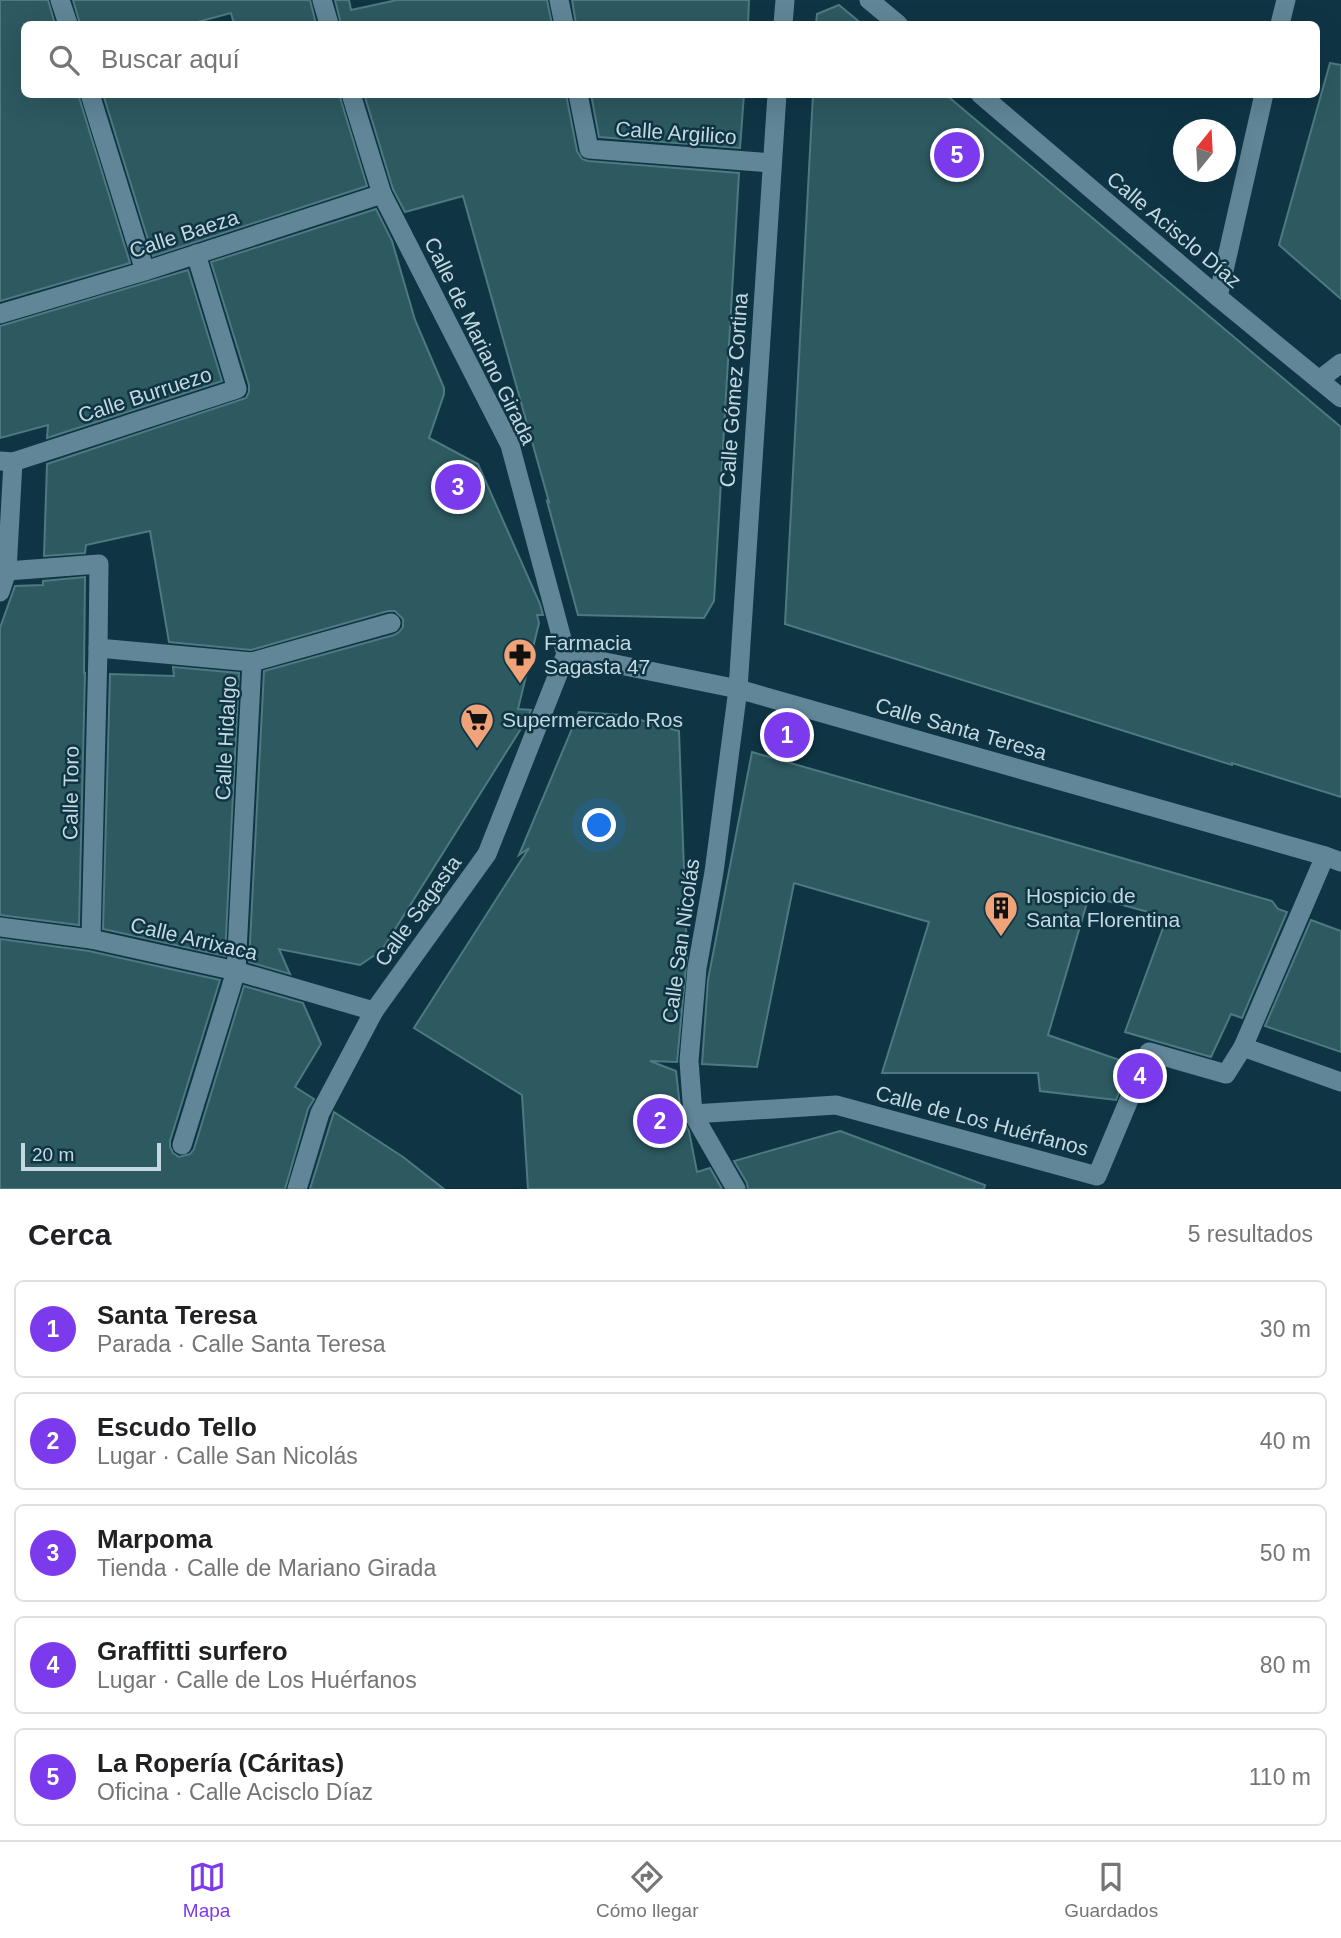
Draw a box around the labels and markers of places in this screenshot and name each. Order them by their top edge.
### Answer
pin: 5 [934,129,980,181]
pin: 3 [435,461,481,513]
place label: Farmacia Sagasta 47 [544,631,650,678]
pharmacy icon: Farmacia Sagasta 47 [501,636,539,685]
supermarket icon: Supermercado Ros [458,701,496,750]
place label: Supermercado Ros [502,708,683,731]
pin: 1 [764,709,810,761]
place label: Hospicio de Santa Florentina [1026,884,1180,931]
building icon: Hospicio de Santa Florentina [982,889,1020,938]
pin: 4 [1117,1050,1163,1102]
pin: 2 [637,1095,683,1147]

